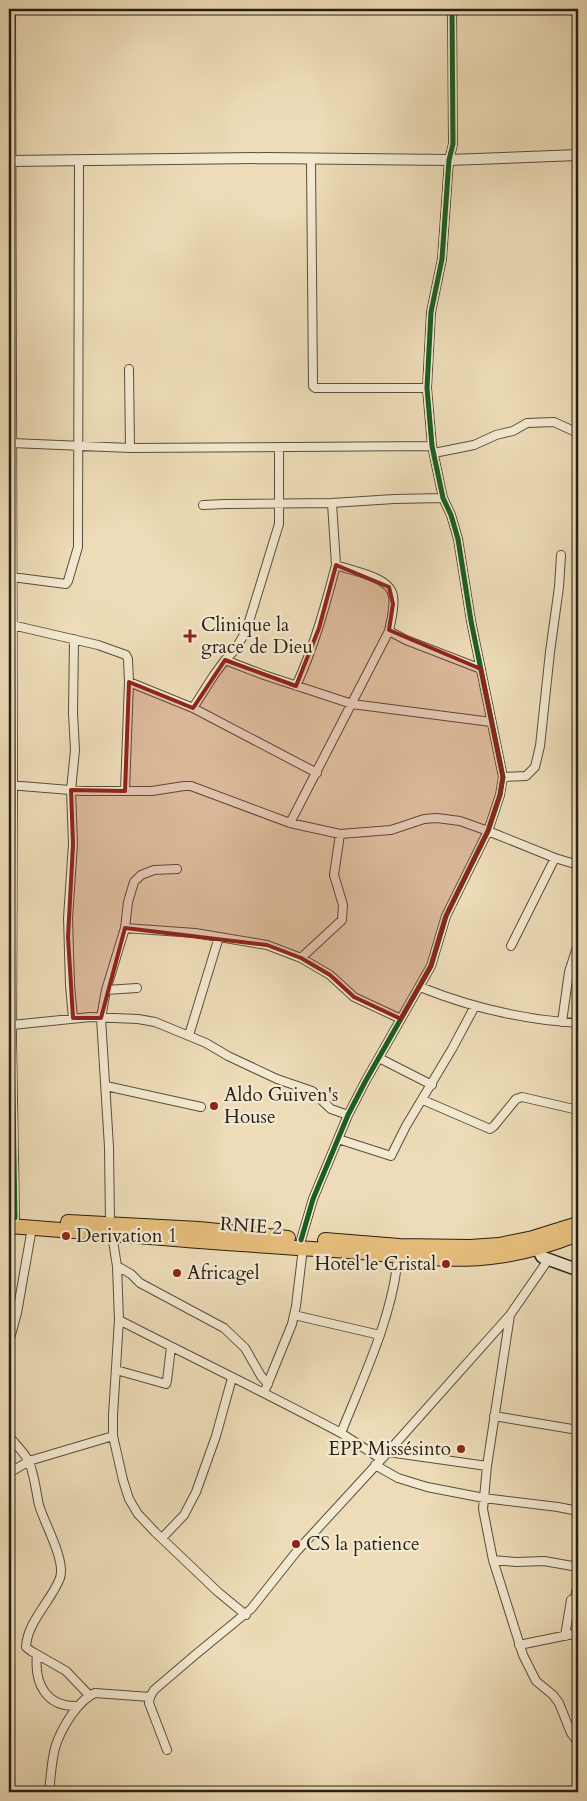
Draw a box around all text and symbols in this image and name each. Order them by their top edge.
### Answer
place label: Clinique la grace de Dieu [201,612,313,660]
marker: Clinique la grace de Dieu [183,629,197,643]
place label: Aldo Guiven's House [224,1082,338,1130]
marker: Aldo Guiven's House [208,1100,220,1112]
street label: RNIE 2 [219,1211,283,1241]
place label: Derivation 1 [76,1223,177,1249]
marker: Derivation 1 [60,1230,72,1242]
place label: Hotel le Cristal [315,1251,436,1277]
marker: Hotel le Cristal [440,1258,452,1270]
place label: Africagel [187,1260,260,1286]
marker: Africagel [171,1267,183,1279]
place label: EPP Missésinto [328,1436,451,1462]
marker: EPP Missésinto [455,1443,467,1455]
place label: CS la patience [306,1531,420,1557]
marker: CS la patience [290,1538,302,1550]

